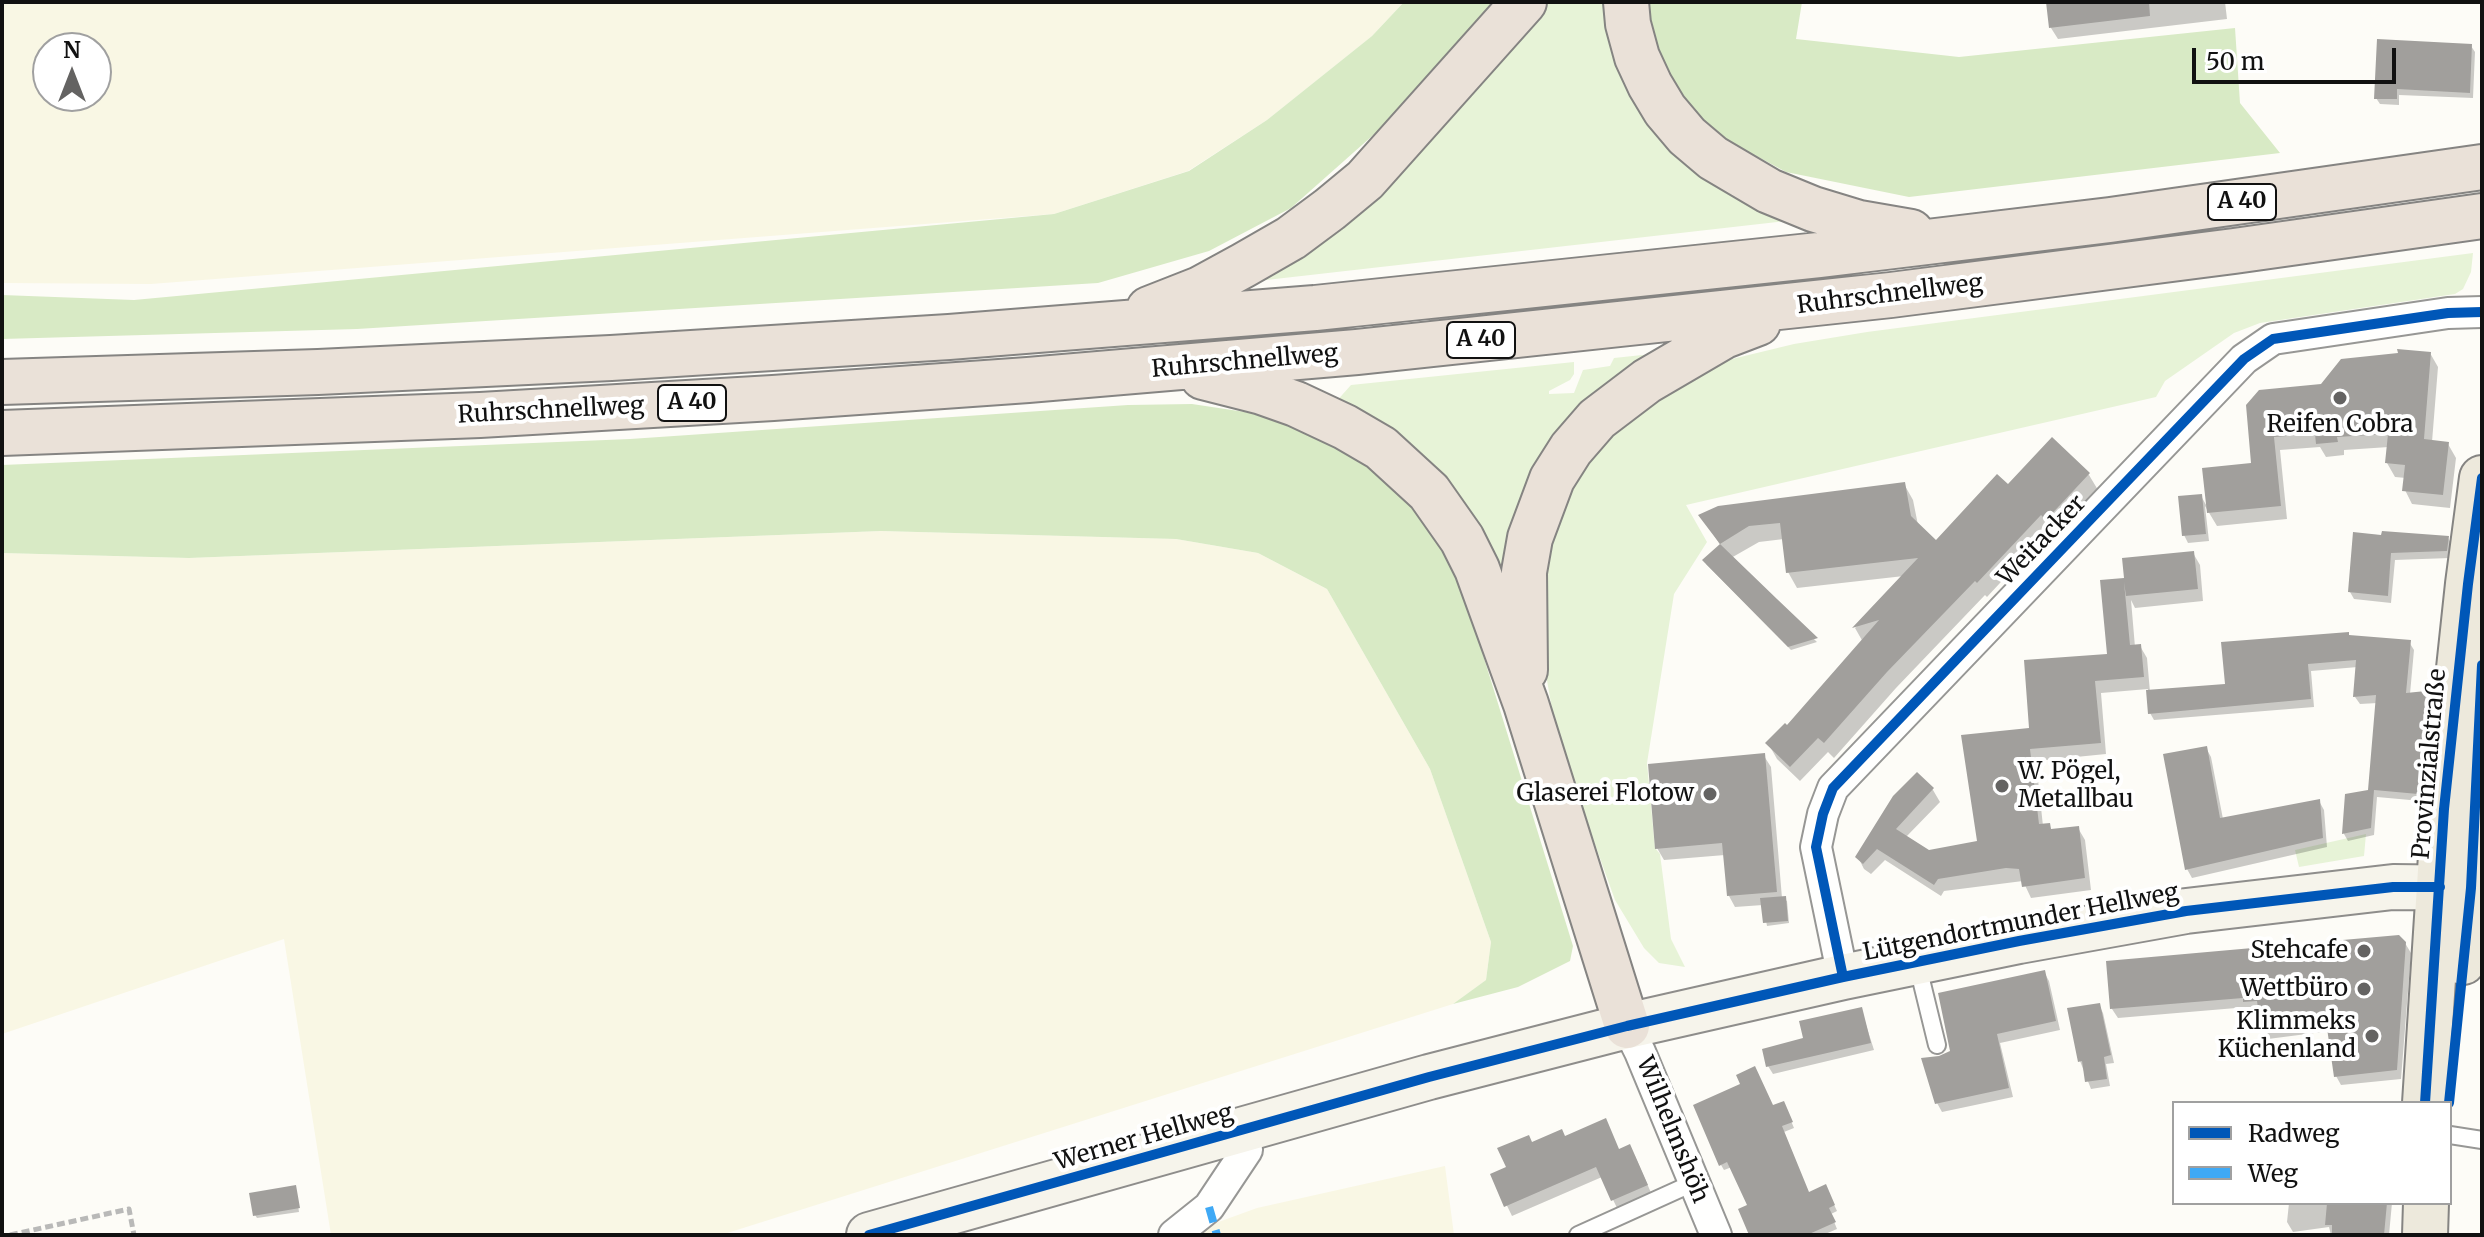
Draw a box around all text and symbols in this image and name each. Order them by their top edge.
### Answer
north arrow [32,32,112,112]
scale bar [2196,32,2400,82]
text: N [63,36,81,64]
text: 50 m [2206,46,2265,77]
road number: A 40 [2208,184,2276,220]
street label: Ruhrschnellweg [1795,269,1985,321]
road number: A 40 [1447,322,1515,358]
street label: Ruhrschnellweg [1151,339,1339,385]
road number: A 40 [658,385,726,421]
marker: Reifen Cobra [2331,389,2349,407]
street label: Ruhrschnellweg [457,392,645,430]
place label: Reifen Cobra [2267,411,2413,439]
street label: Weitacker [1992,490,2092,592]
street label: Provinzialstraße [2407,668,2453,860]
place label: W. Pögel, Metallbau [2018,758,2134,814]
marker: W. Pögel, Metallbau [1993,777,2011,795]
place label: Glaserei Flotow [1517,780,1694,808]
marker: Glaserei Flotow [1701,785,1719,803]
street label: Lütgendortmunder Hellweg [1861,878,2181,968]
place label: Stehcafe [2251,937,2348,965]
marker: Stehcafe [2355,942,2373,960]
place label: Wettbüro [2241,975,2348,1003]
marker: Wettbüro [2355,980,2373,998]
place label: Klimmeks Küchenland [2218,1008,2356,1064]
marker: Klimmeks Küchenland [2363,1027,2381,1045]
street label: Wilhelmshöh [1630,1053,1714,1207]
street label: Werner Hellweg [1051,1099,1237,1177]
legend [2172,1101,2452,1205]
text: Radweg [2248,1118,2340,1149]
text: Weg [2248,1158,2298,1189]

